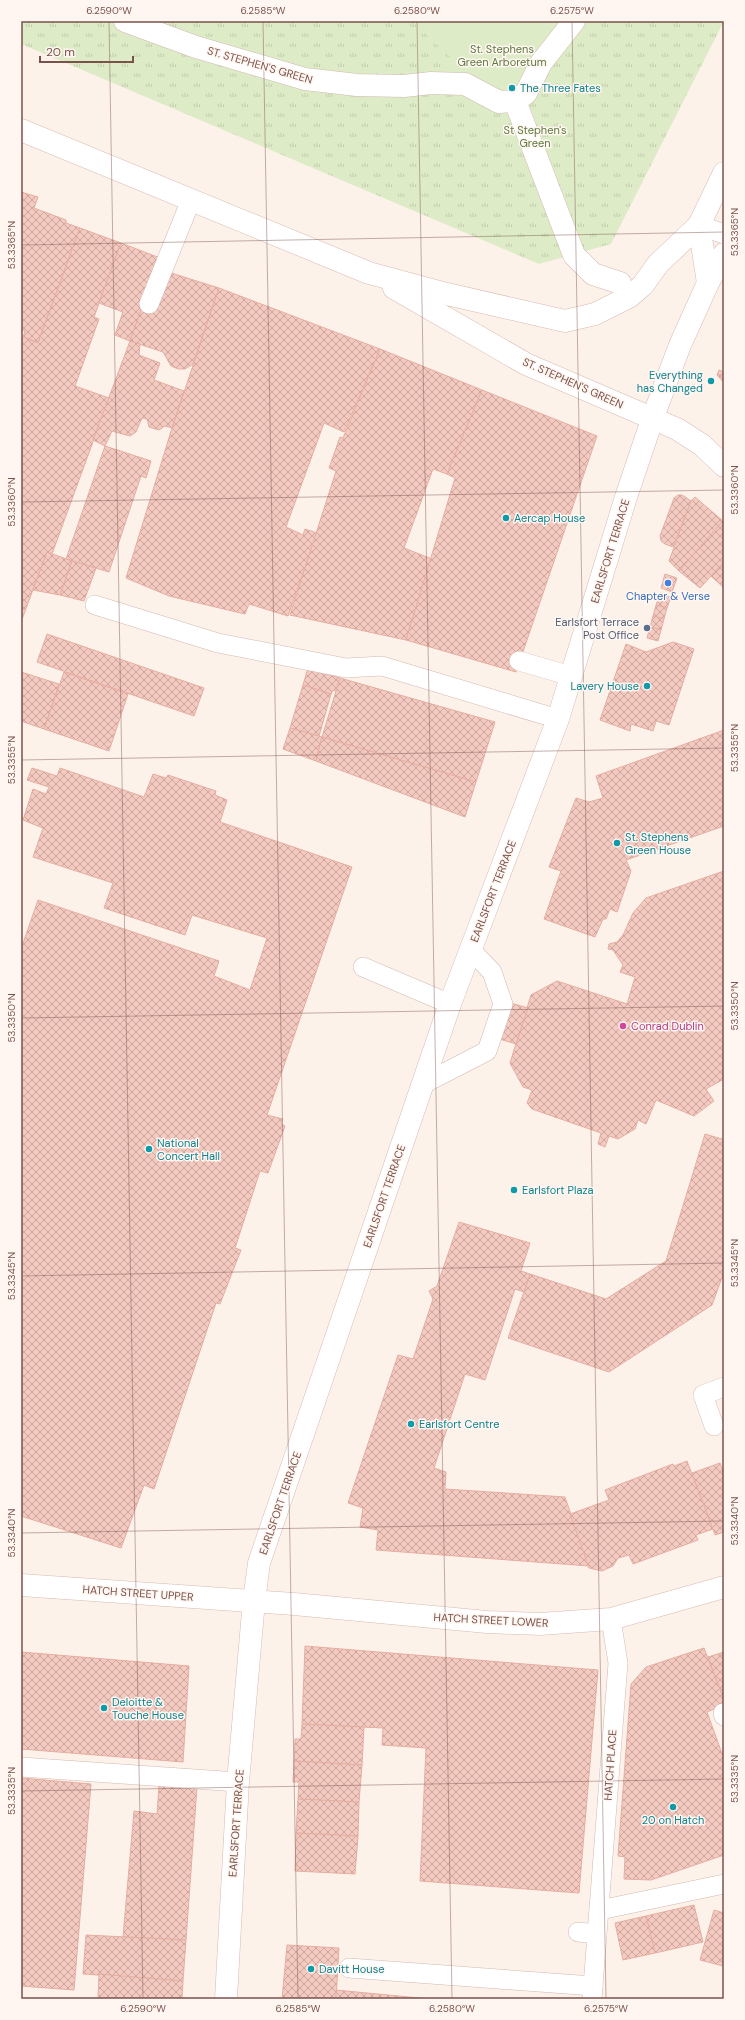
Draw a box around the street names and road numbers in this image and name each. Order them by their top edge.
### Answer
street label: ST. STEPHEN'S GREEN [206,43,314,87]
street label: ST. STEPHEN'S GREEN [520,354,626,412]
street label: EARLSFORT TERRACE [587,497,633,605]
street label: EARLSFORT TERRACE [467,838,519,944]
street label: EARLSFORT TERRACE [360,1142,408,1250]
street label: EARLSFORT TERRACE [256,1449,304,1557]
street label: HATCH STREET UPPER [82,1582,194,1604]
street label: HATCH STREET LOWER [433,1610,549,1630]
street label: HATCH PLACE [601,1729,619,1801]
street label: EARLSFORT TERRACE [225,1768,247,1878]

